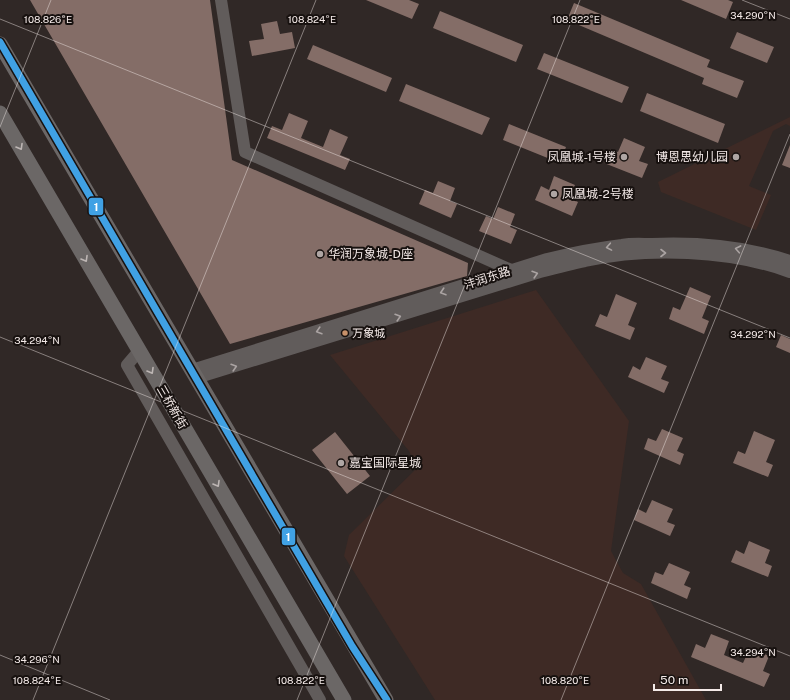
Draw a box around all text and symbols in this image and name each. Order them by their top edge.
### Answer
text: 34.290°N [730,9,776,21]
text: 108.826°E [24,13,72,25]
text: 108.824°E [288,13,336,25]
text: 108.822°E [552,13,600,25]
one-way arrow [15,143,22,150]
place label: 凤凰城-1号楼 [547,150,616,164]
place label: 博恩思幼儿园 [656,150,728,164]
marker: 凤凰城-1号楼 [619,152,629,162]
marker: 博恩思幼儿园 [731,152,741,162]
place label: 凤凰城-2号楼 [562,187,634,201]
marker: 凤凰城-2号楼 [549,189,559,199]
line badge: 1 [88,197,104,216]
text: 1 [94,201,98,213]
one-way arrow [606,242,612,251]
one-way arrow [735,245,742,253]
place label: 华润万象城-D座 [328,247,413,261]
marker: 华润万象城-D座 [315,249,325,259]
one-way arrow [660,249,666,257]
one-way arrow [81,255,88,262]
street label: 沣润东路 [462,264,512,292]
one-way arrow [532,270,539,279]
one-way arrow [440,287,447,295]
one-way arrow [394,313,401,321]
one-way arrow [316,326,323,334]
place label: 万象城 [352,327,385,339]
marker: 万象城 [340,328,350,338]
text: 34.292°N [730,328,776,340]
text: 34.294°N [14,334,60,346]
one-way arrow [230,363,237,372]
one-way arrow [147,367,154,374]
street label: 三桥新街 [154,383,190,431]
place label: 嘉宝国际星城 [349,456,421,470]
marker: 嘉宝国际星城 [336,458,346,468]
one-way arrow [212,479,219,487]
line badge: 1 [281,527,296,546]
text: 1 [286,531,290,543]
text: 34.294°N [730,646,776,658]
text: 34.296°N [14,653,60,665]
scale bar [654,666,721,692]
text: 50 m [660,673,688,687]
text: 108.824°E [13,674,61,686]
text: 108.822°E [277,674,325,686]
text: 108.820°E [541,674,589,686]

